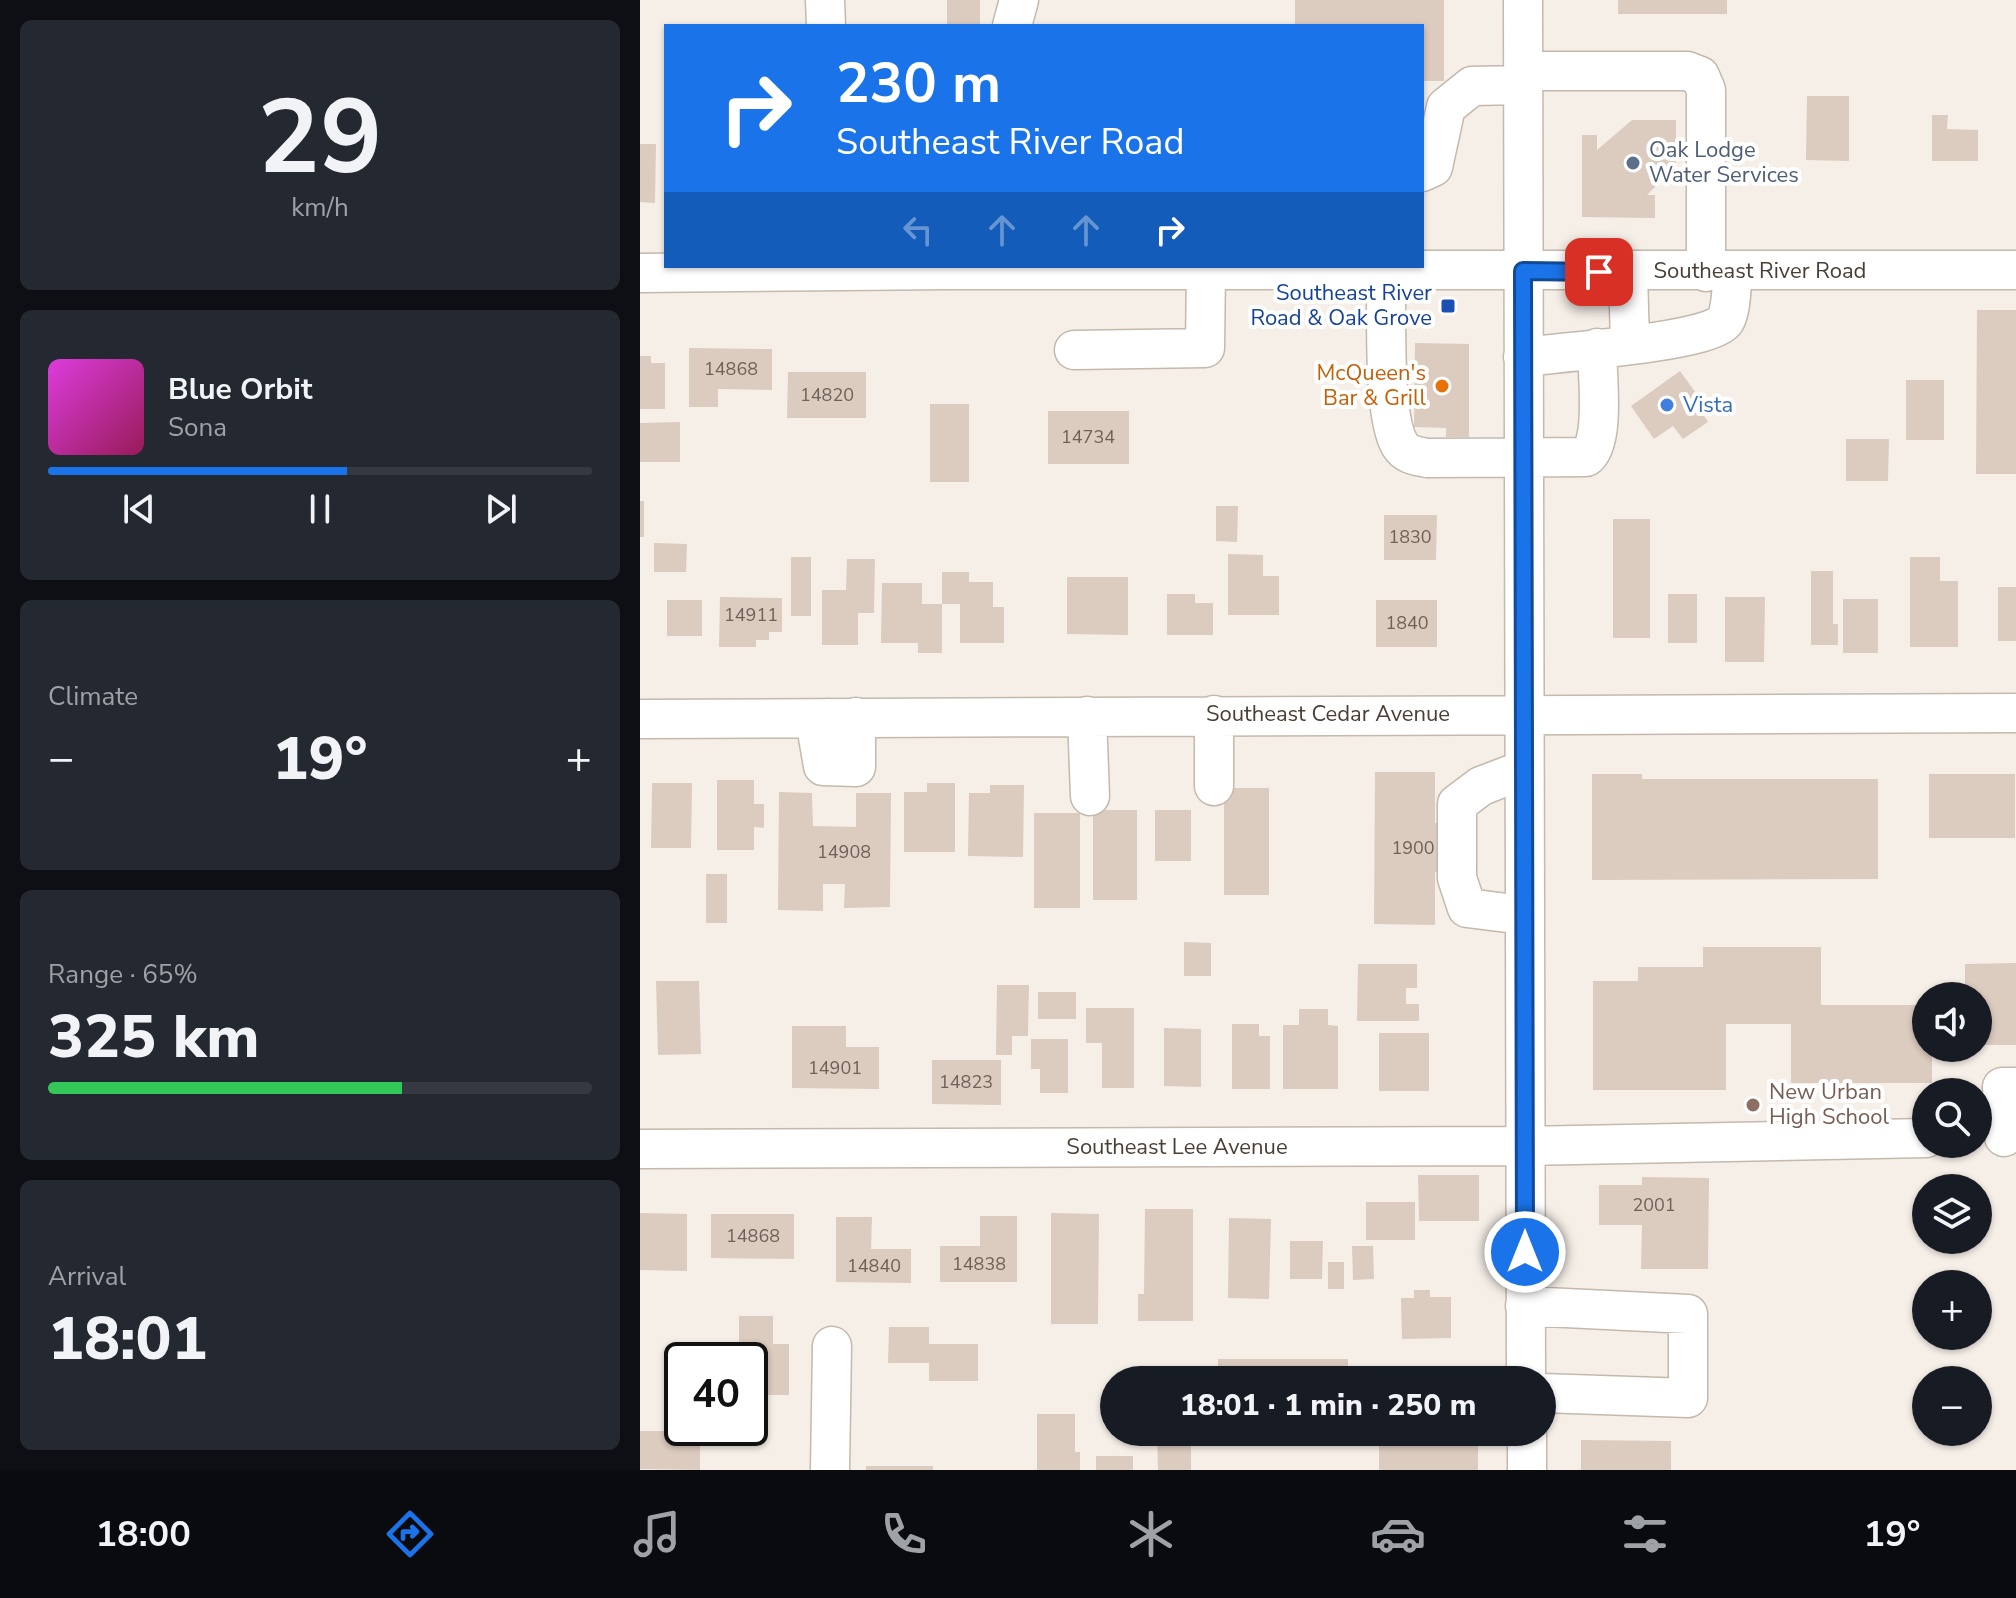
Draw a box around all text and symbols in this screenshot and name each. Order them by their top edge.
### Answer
text: 230 m [836,45,1001,122]
icon: right [704,56,808,160]
text: 29 [258,67,382,209]
text: Southeast River Road [836,118,1184,167]
place label: Oak Lodge Water Services [1649,135,1799,190]
marker: Oak Lodge Water Services [1624,154,1642,172]
text: km/h [291,190,349,225]
icon: left [896,208,940,252]
icon: ahead [980,208,1024,252]
icon: ahead [1064,208,1108,252]
icon: right [1148,208,1192,252]
pin [1565,238,1633,306]
icon: arrive [1577,250,1621,294]
street label: Southeast River Road [1654,256,1866,286]
place label: Southeast River Road & Oak Grove [1250,278,1432,333]
marker: Southeast River Road & Oak Grove [1439,297,1457,315]
house number: 14868 [704,357,758,381]
place label: McQueen's Bar & Grill [1316,358,1426,413]
text: Blue Orbit [168,369,312,410]
marker: McQueen's Bar & Grill [1433,377,1451,395]
house number: 14820 [800,383,854,407]
place label: Vista [1682,390,1733,420]
marker: Vista [1658,396,1676,414]
text: Sona [168,410,227,445]
house number: 14734 [1061,425,1115,449]
icon: previous [117,487,161,531]
icon: pause [298,487,342,531]
icon: next [479,487,523,531]
house number: 1830 [1388,525,1432,549]
house number: 14911 [724,603,778,627]
house number: 1840 [1385,611,1429,635]
text: Climate [48,679,138,714]
street label: Southeast Cedar Avenue [1206,699,1450,729]
text: 19° [272,718,368,800]
text: − [48,729,74,789]
text: + [566,729,592,789]
house number: 1900 [1391,836,1435,860]
house number: 14908 [817,840,871,864]
text: Range · 65% [48,957,198,992]
map controls [1912,982,1992,1446]
button: sound [1912,982,1992,1062]
text: 325 km [48,996,260,1078]
house number: 14901 [808,1056,862,1080]
house number: 14823 [939,1070,993,1094]
place label: New Urban High School [1769,1077,1890,1132]
button: search [1912,1078,1992,1158]
marker: New Urban High School [1744,1096,1762,1114]
street label: Southeast Lee Avenue [1066,1132,1288,1162]
button: layers [1912,1174,1992,1254]
house number: 2001 [1632,1193,1676,1217]
position arrow [1483,1210,1567,1294]
house number: 14868 [726,1224,780,1248]
house number: 14838 [952,1252,1006,1276]
house number: 14840 [847,1254,901,1278]
text: Arrival [48,1259,126,1294]
button: + [1912,1270,1992,1350]
text: 18:01 [48,1298,208,1380]
speed limit sign: 40 [664,1342,768,1446]
button: − [1912,1366,1992,1446]
text: 18:01 · 1 min · 250 m [1180,1385,1476,1426]
icon: directions [382,1506,438,1562]
icon: music [629,1506,685,1562]
icon: phone [876,1506,932,1562]
icon: climate [1123,1506,1179,1562]
icon: car [1370,1506,1426,1562]
icon: filters [1617,1506,1673,1562]
text: 18:00 [95,1510,191,1559]
text: 19° [1864,1510,1920,1559]

